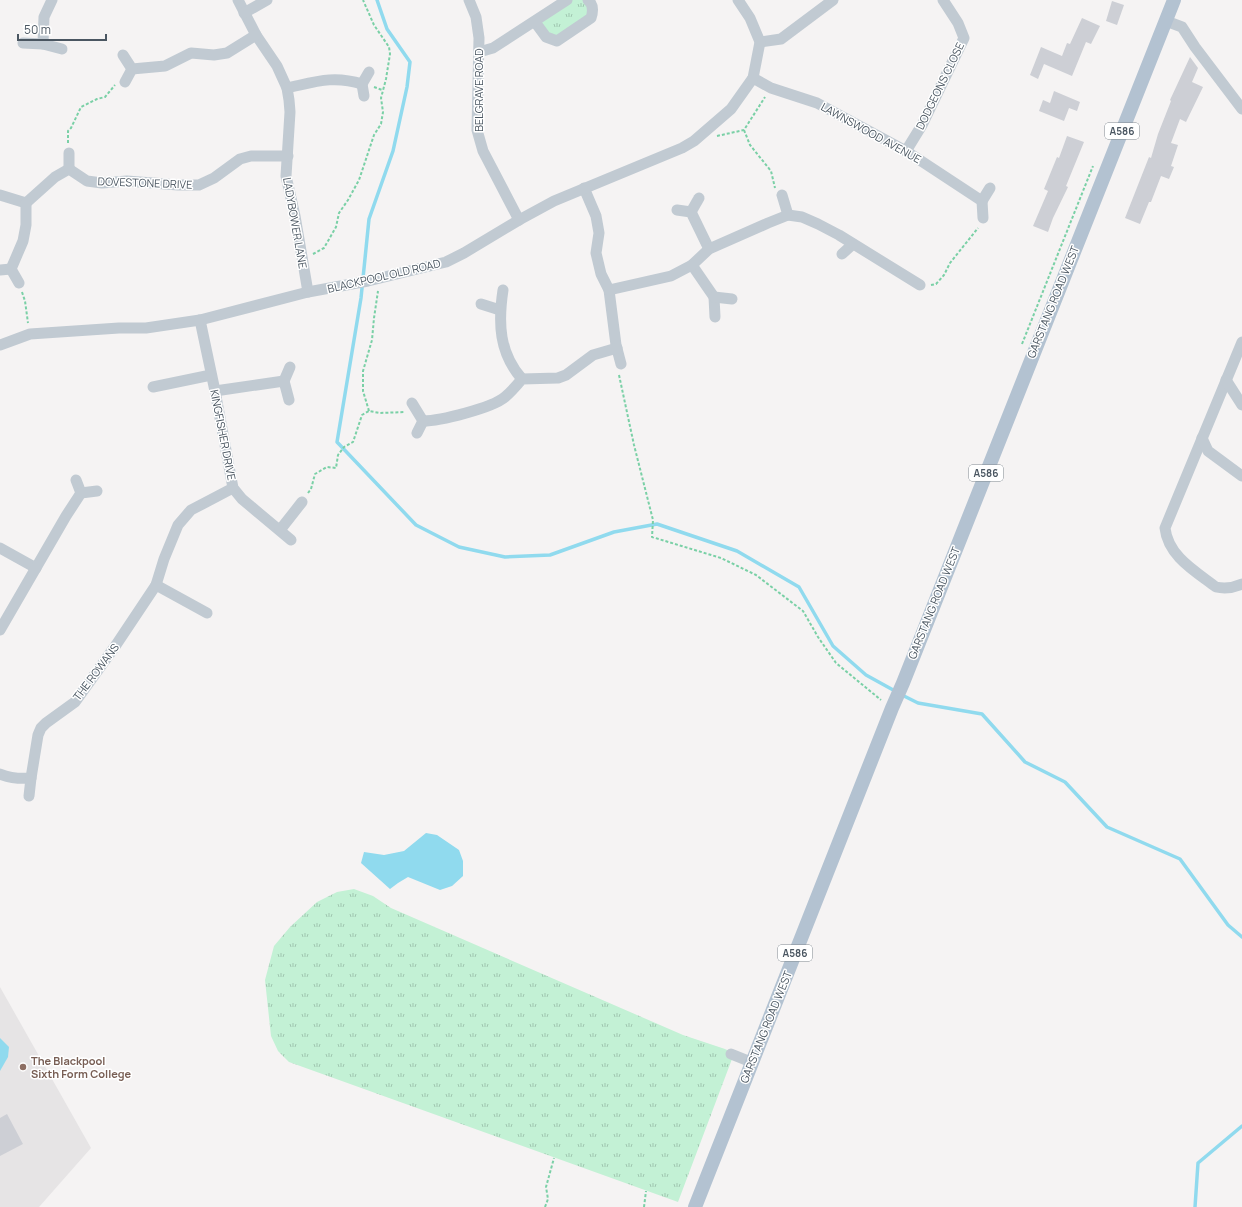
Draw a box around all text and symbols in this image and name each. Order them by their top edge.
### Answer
scale bar [18,16,106,42]
text: 50 m [24,21,51,38]
street label: DODGEONS CLOSE [912,40,967,132]
street label: BELGRAVE ROAD [471,48,486,132]
street label: LAWNSWOOD AVENUE [818,99,924,166]
road number: A586 [1105,123,1139,139]
street label: DOVESTONE DRIVE [97,173,193,192]
street label: LADYBOWER LANE [280,176,311,270]
street label: GARSTANG ROAD WEST [1023,243,1082,360]
street label: BLACKPOOL OLD ROAD [326,255,442,296]
street label: KINGFISHER DRIVE [207,388,240,481]
road number: A586 [969,465,1003,481]
street label: GARSTANG ROAD WEST [904,544,963,661]
street label: THE ROWANS [69,640,122,703]
road number: A586 [778,945,812,961]
street label: GARSTANG ROAD WEST [736,968,795,1085]
place label: The Blackpool Sixth Form College [31,1053,132,1081]
marker: The Blackpool Sixth Form College [18,1062,28,1072]

